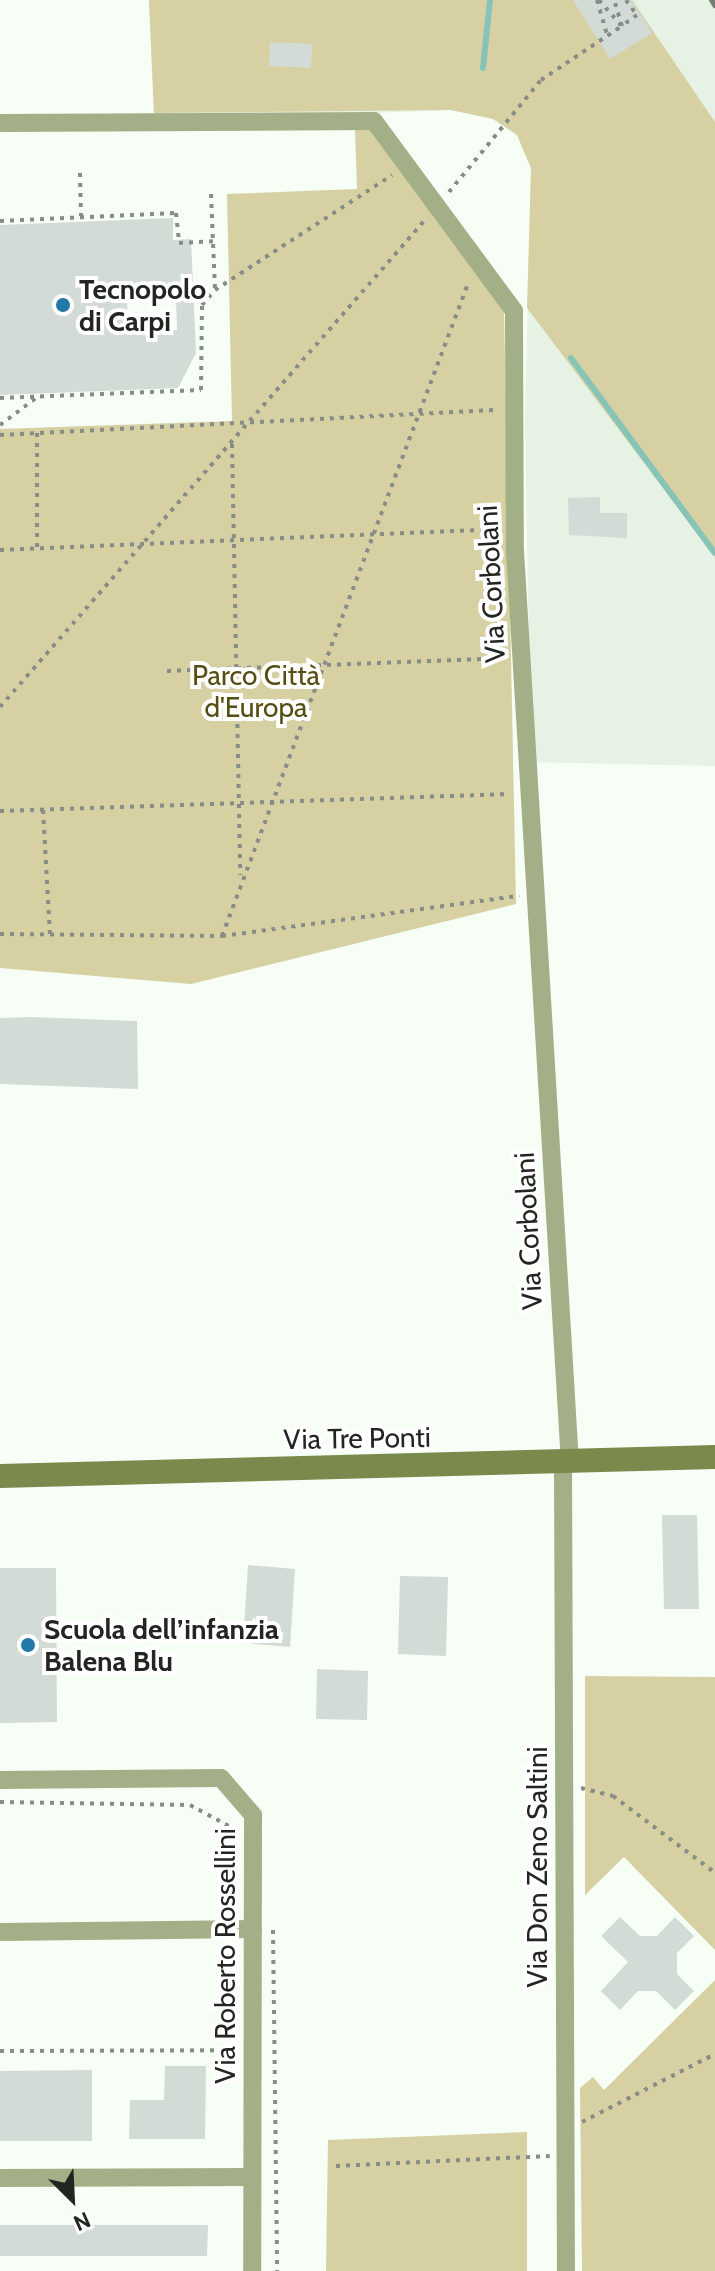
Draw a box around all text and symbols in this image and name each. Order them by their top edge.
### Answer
place label: Tecnopolo di Carpi [79,272,206,338]
marker: Tecnopolo di Carpi [54,296,72,314]
street label: Via Corbolani [470,504,512,664]
park label: Parco Città d'Europa [192,658,320,724]
street label: Via Corbolani [507,1151,549,1311]
street label: Via Tre Ponti [283,1420,431,1456]
place label: Scuola dell’infanzia Balena Blu [44,1612,279,1678]
marker: Scuola dell’infanzia Balena Blu [19,1636,37,1654]
street label: Via Don Zeno Saltini [520,1747,554,1987]
street label: Via Roberto Rossellini [208,1828,242,2084]
north arrow [32,2159,112,2239]
text: N [69,2206,95,2237]

